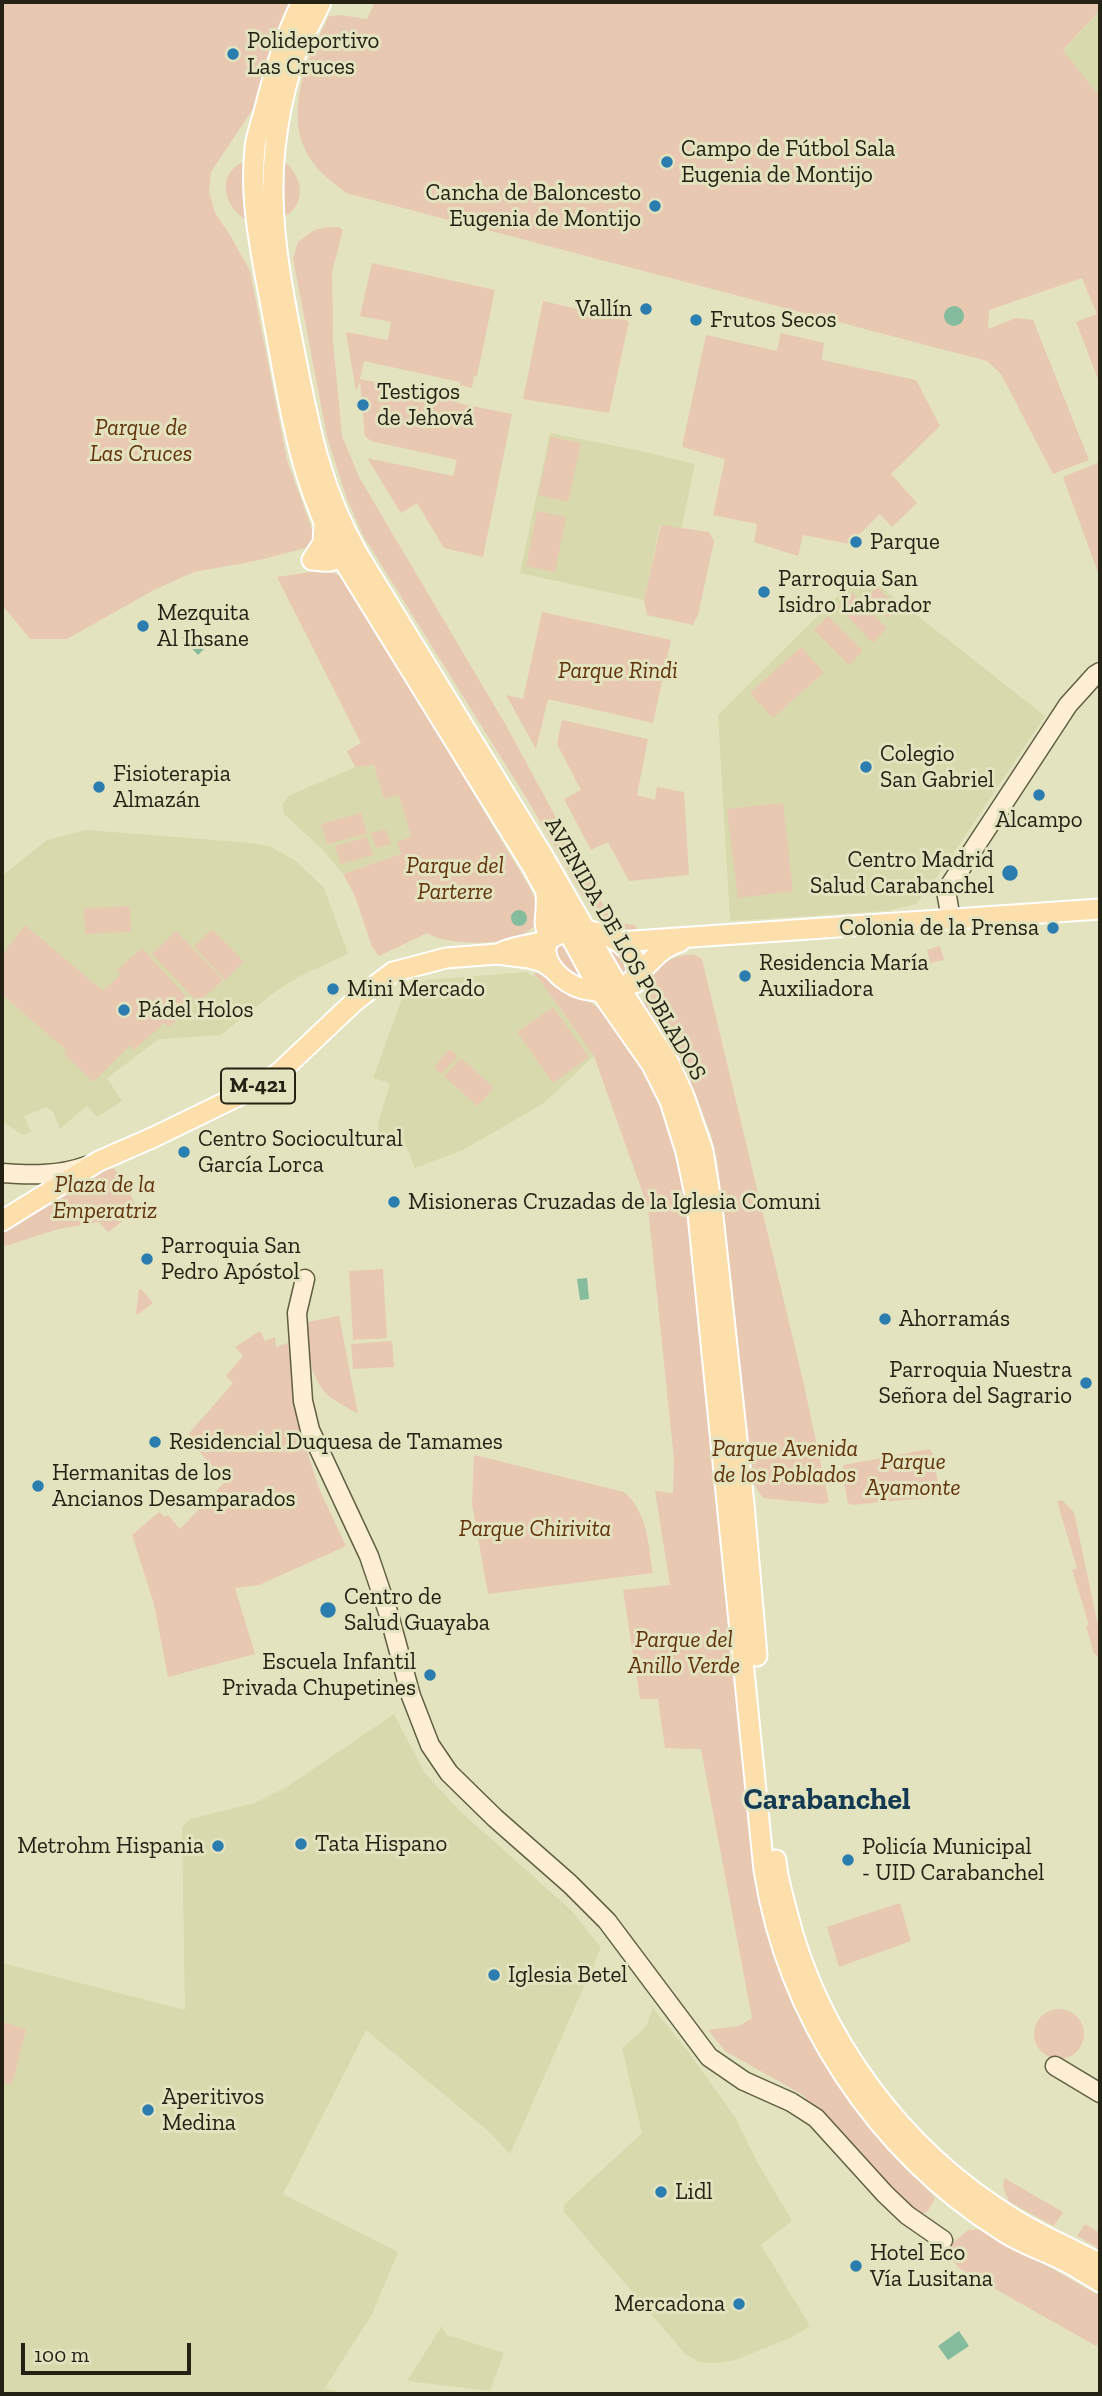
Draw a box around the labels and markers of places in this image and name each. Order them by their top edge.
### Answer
place label: Polideportivo Las Cruces [247,27,379,81]
marker: Polideportivo Las Cruces [225,46,241,62]
place label: Campo de Fútbol Sala Eugenia de Montijo [681,135,895,189]
marker: Campo de Fútbol Sala Eugenia de Montijo [659,154,675,170]
place label: Cancha de Baloncesto Eugenia de Montijo [425,179,641,233]
marker: Cancha de Baloncesto Eugenia de Montijo [647,198,663,214]
place label: Vallín [576,295,632,323]
marker: Vallín [638,301,654,317]
place label: Frutos Secos [710,306,837,334]
marker: Frutos Secos [688,312,704,328]
place label: Testigos de Jehová [377,378,474,432]
marker: Testigos de Jehová [355,397,371,413]
place label: Parque [870,528,940,556]
marker: Parque [848,534,864,550]
place label: Parroquia San Isidro Labrador [778,565,932,619]
marker: Parroquia San Isidro Labrador [756,584,772,600]
place label: Mezquita Al Ihsane [157,599,250,653]
marker: Mezquita Al Ihsane [135,618,151,634]
place label: Colegio San Gabriel [880,740,994,794]
marker: Colegio San Gabriel [858,759,874,775]
place label: Fisioterapia Almazán [113,760,231,814]
marker: Fisioterapia Almazán [91,779,107,795]
marker: Alcampo [1031,787,1047,803]
place label: Alcampo [995,806,1083,834]
place label: Centro Madrid Salud Carabanchel [810,846,994,900]
marker: Centro Madrid Salud Carabanchel [1000,863,1020,883]
place label: Colonia de la Prensa [839,914,1039,942]
marker: Colonia de la Prensa [1045,920,1061,936]
place label: Residencia María Auxiliadora [759,949,929,1003]
marker: Residencia María Auxiliadora [737,968,753,984]
place label: Mini Mercado [347,975,485,1003]
marker: Mini Mercado [325,981,341,997]
place label: Pádel Holos [138,996,254,1024]
marker: Pádel Holos [116,1002,132,1018]
place label: Centro Sociocultural García Lorca [198,1125,403,1179]
marker: Centro Sociocultural García Lorca [176,1144,192,1160]
place label: Misioneras Cruzadas de la Iglesia Comuni [408,1188,821,1216]
marker: Misioneras Cruzadas de la Iglesia Comuni [386,1194,402,1210]
place label: Parroquia San Pedro Apóstol [161,1232,301,1286]
marker: Parroquia San Pedro Apóstol [139,1251,155,1267]
place label: Ahorramás [899,1305,1010,1333]
marker: Ahorramás [877,1311,893,1327]
place label: Parroquia Nuestra Señora del Sagrario [879,1356,1072,1410]
marker: Parroquia Nuestra Señora del Sagrario [1078,1375,1094,1391]
place label: Residencial Duquesa de Tamames [169,1428,503,1456]
marker: Residencial Duquesa de Tamames [147,1434,163,1450]
place label: Hermanitas de los Ancianos Desamparados [52,1459,296,1513]
marker: Hermanitas de los Ancianos Desamparados [30,1478,46,1494]
place label: Centro de Salud Guayaba [344,1583,490,1637]
marker: Centro de Salud Guayaba [318,1600,338,1620]
place label: Escuela Infantil Privada Chupetines [222,1648,416,1702]
marker: Escuela Infantil Privada Chupetines [422,1667,438,1683]
place label: Tata Hispano [315,1830,447,1858]
place label: Metrohm Hispania [17,1832,204,1860]
place label: Policía Municipal - UID Carabanchel [862,1833,1044,1887]
marker: Tata Hispano [293,1836,309,1852]
marker: Metrohm Hispania [210,1838,226,1854]
marker: Policía Municipal - UID Carabanchel [840,1852,856,1868]
place label: Iglesia Betel [508,1961,627,1989]
marker: Iglesia Betel [486,1967,502,1983]
place label: Aperitivos Medina [162,2083,264,2137]
marker: Aperitivos Medina [140,2102,156,2118]
place label: Lidl [675,2178,713,2206]
marker: Lidl [653,2184,669,2200]
place label: Hotel Eco Vía Lusitana [870,2239,993,2293]
marker: Hotel Eco Vía Lusitana [848,2258,864,2274]
place label: Mercadona [614,2290,725,2318]
marker: Mercadona [731,2296,747,2312]

